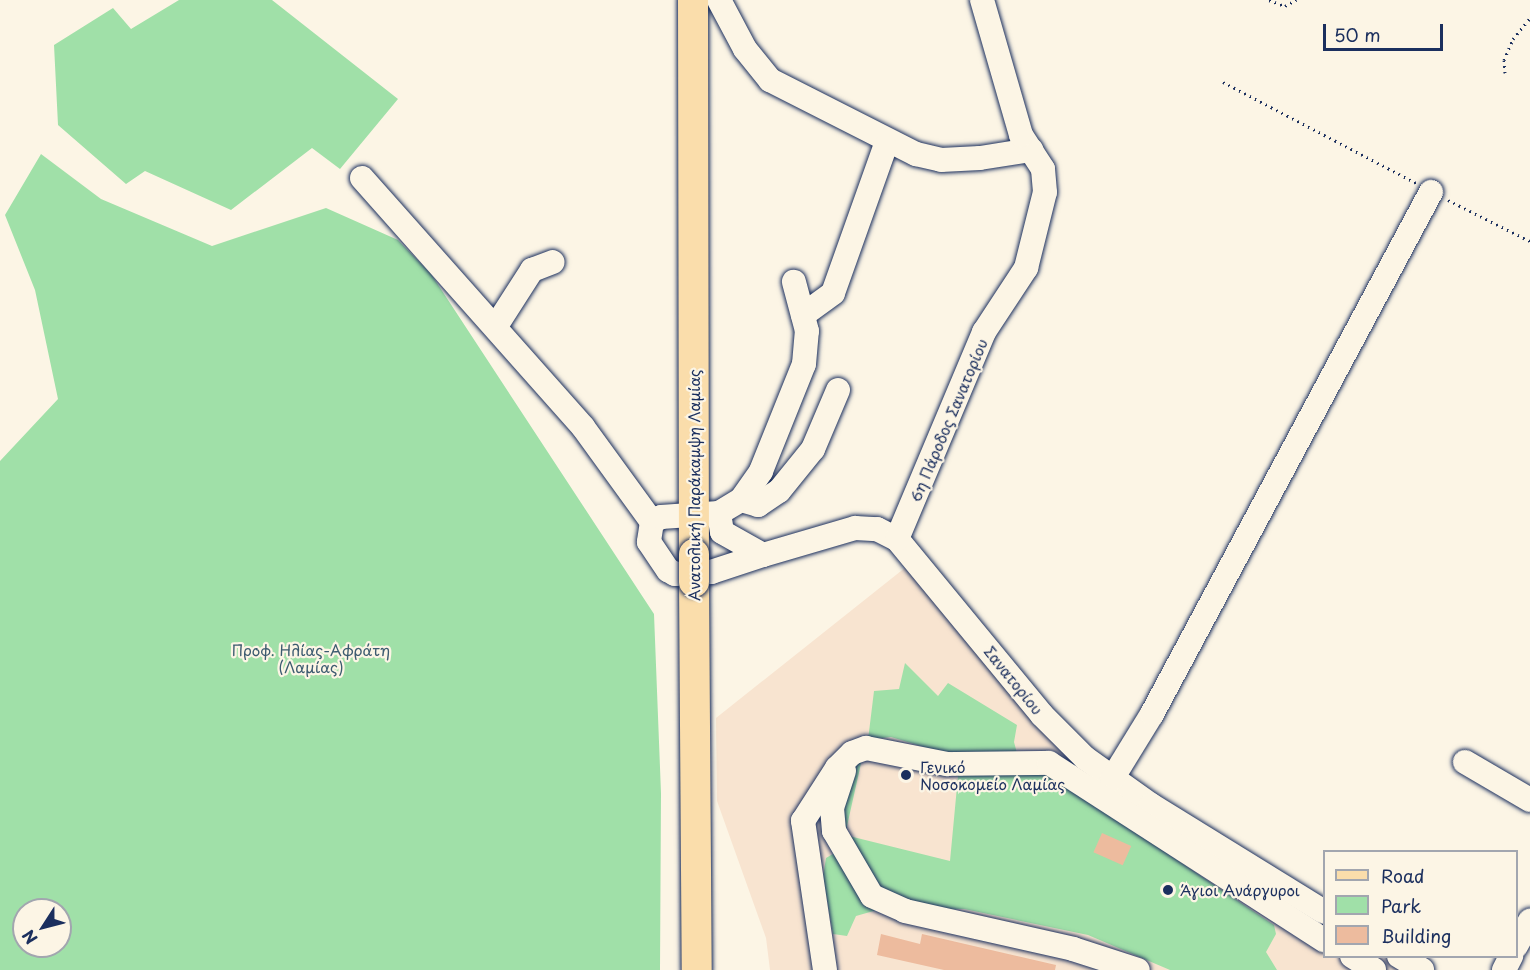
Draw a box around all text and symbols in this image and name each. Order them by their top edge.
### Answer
scale bar [1326,12,1446,50]
text: 50 m [1334,21,1381,48]
street label: 6η Πάροδος Σανατορίου [905,336,991,504]
street label: Ανατολική Παράκαμψη Λαμίας [685,369,703,601]
park label: Προφ. Ηλίας-Αφράτη (Λαμίας) [232,640,390,675]
street label: Σανατορίου [981,642,1047,718]
place label: Γενικό Νοσοκομείο Λαμίας [920,757,1066,792]
marker: Γενικό Νοσοκομείο Λαμίας [897,766,915,784]
legend [1323,850,1518,958]
text: Road [1381,862,1425,889]
place label: Άγιοι Ανάργυροι [1180,881,1300,899]
marker: Άγιοι Ανάργυροι [1161,883,1175,897]
text: Park [1381,892,1421,919]
north arrow [12,898,72,958]
text: Building [1381,922,1451,949]
text: N [16,925,42,950]

